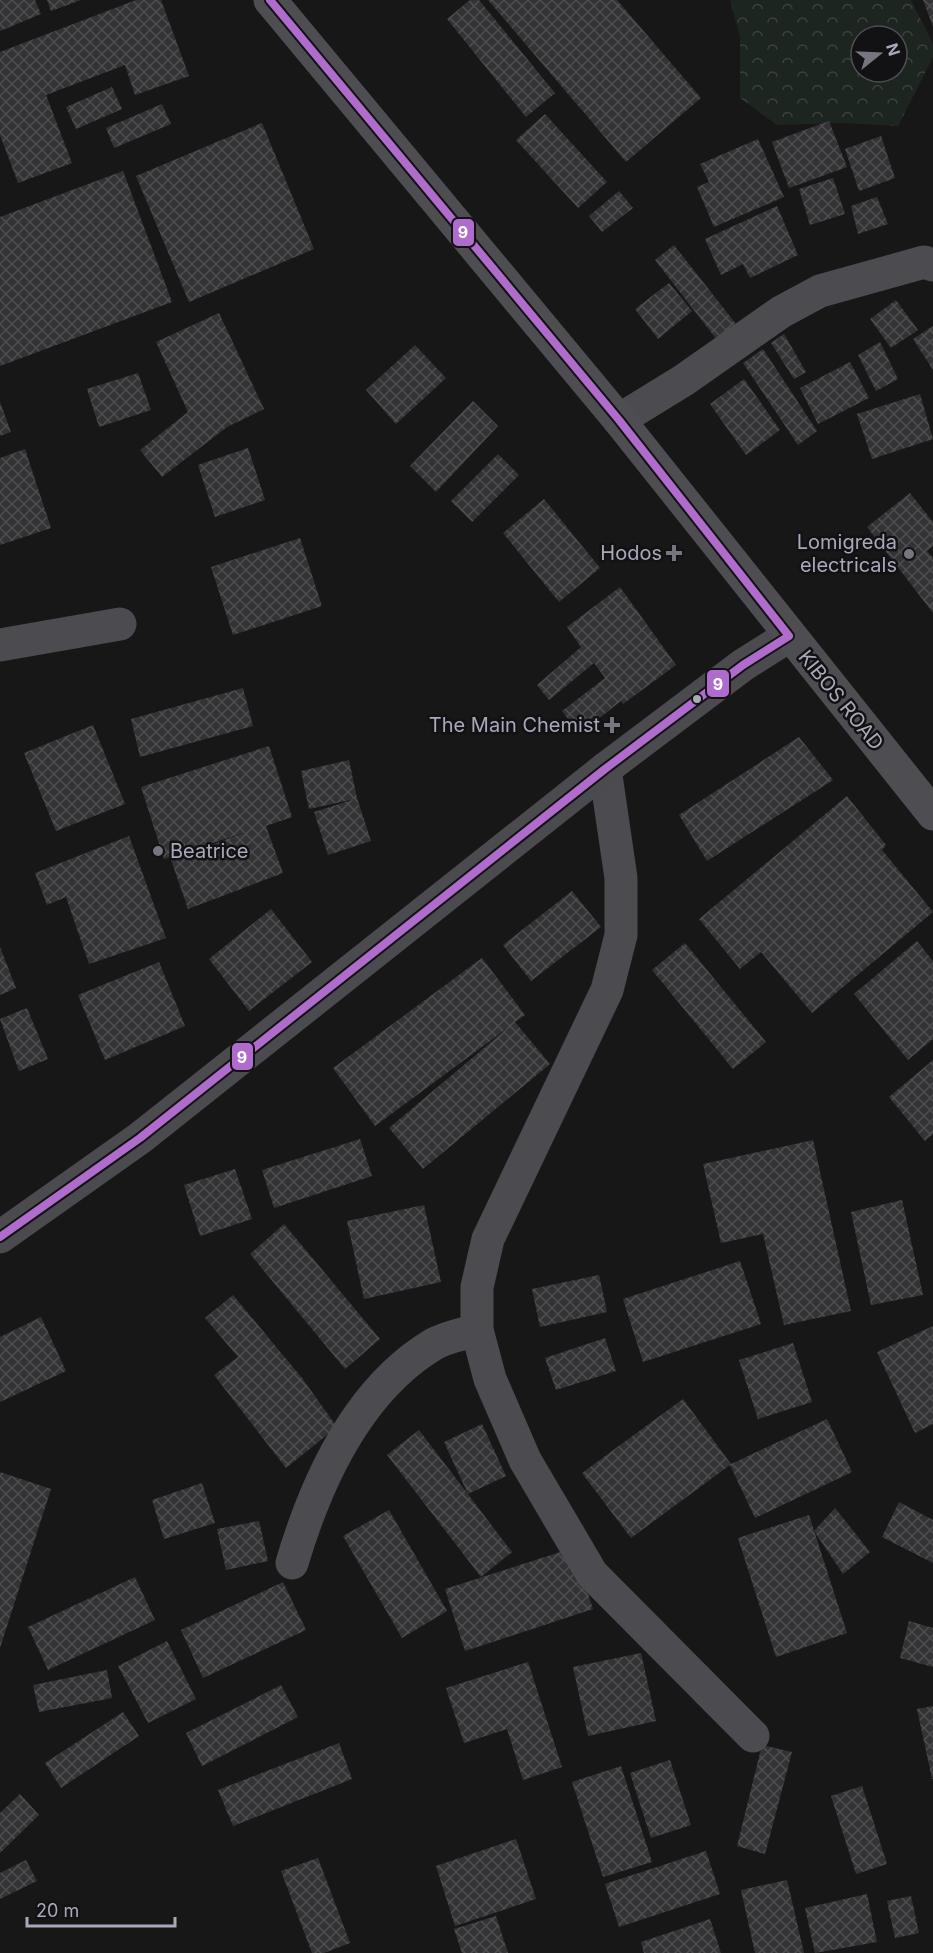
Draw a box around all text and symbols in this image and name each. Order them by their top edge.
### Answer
north arrow [849,24,909,84]
text: N [882,40,905,58]
line badge: 9 [452,218,475,247]
text: 9 [458,222,468,242]
place label: Lomigreda electricals [797,530,897,577]
place label: Hodos [600,541,662,565]
marker: Hodos [667,546,681,560]
marker: Lomigreda electricals [902,547,916,561]
street label: KIBOS ROAD [793,645,889,755]
line badge: 9 [706,669,730,698]
text: 9 [713,674,723,694]
unlabelled marker [691,693,703,705]
place label: The Main Chemist [429,713,600,737]
marker: The Main Chemist [605,718,619,732]
place label: Beatrice [170,839,249,863]
marker: Beatrice [151,844,165,858]
line badge: 9 [231,1042,254,1071]
text: 9 [237,1047,247,1067]
scale bar [27,1890,176,1928]
text: 20 m [36,1900,79,1921]

